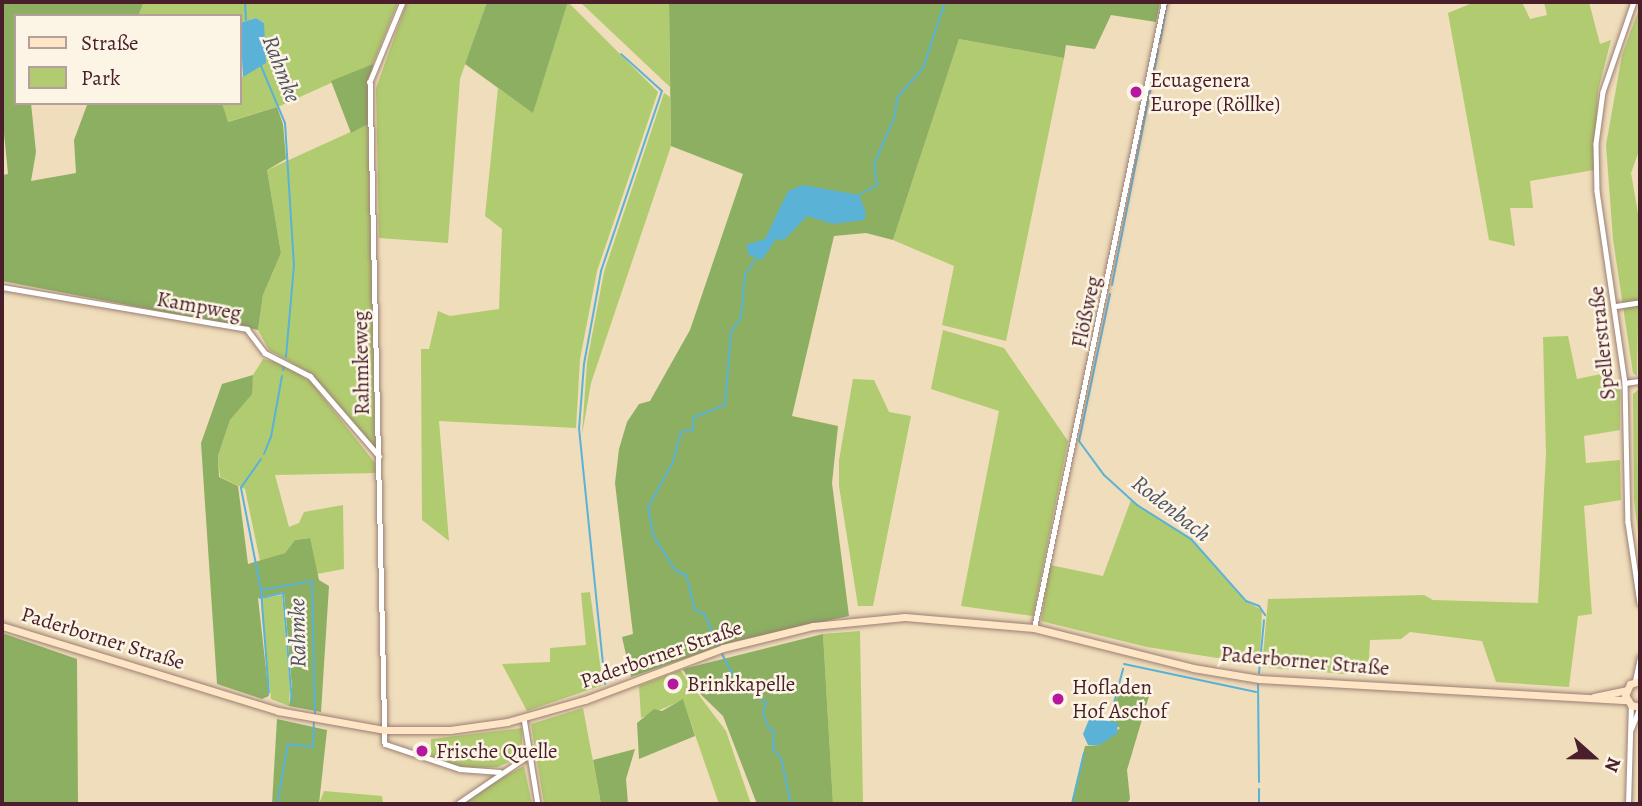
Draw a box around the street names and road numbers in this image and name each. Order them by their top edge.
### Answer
street label: Flößweg [1066,274,1106,350]
street label: Spellerstraße [1584,285,1620,401]
street label: Kampweg [155,286,243,326]
street label: Rahmkeweg [347,311,375,415]
street label: Paderborner Straße [18,601,188,675]
street label: Paderborner Straße [577,615,745,693]
street label: Paderborner Straße [1219,641,1391,681]

